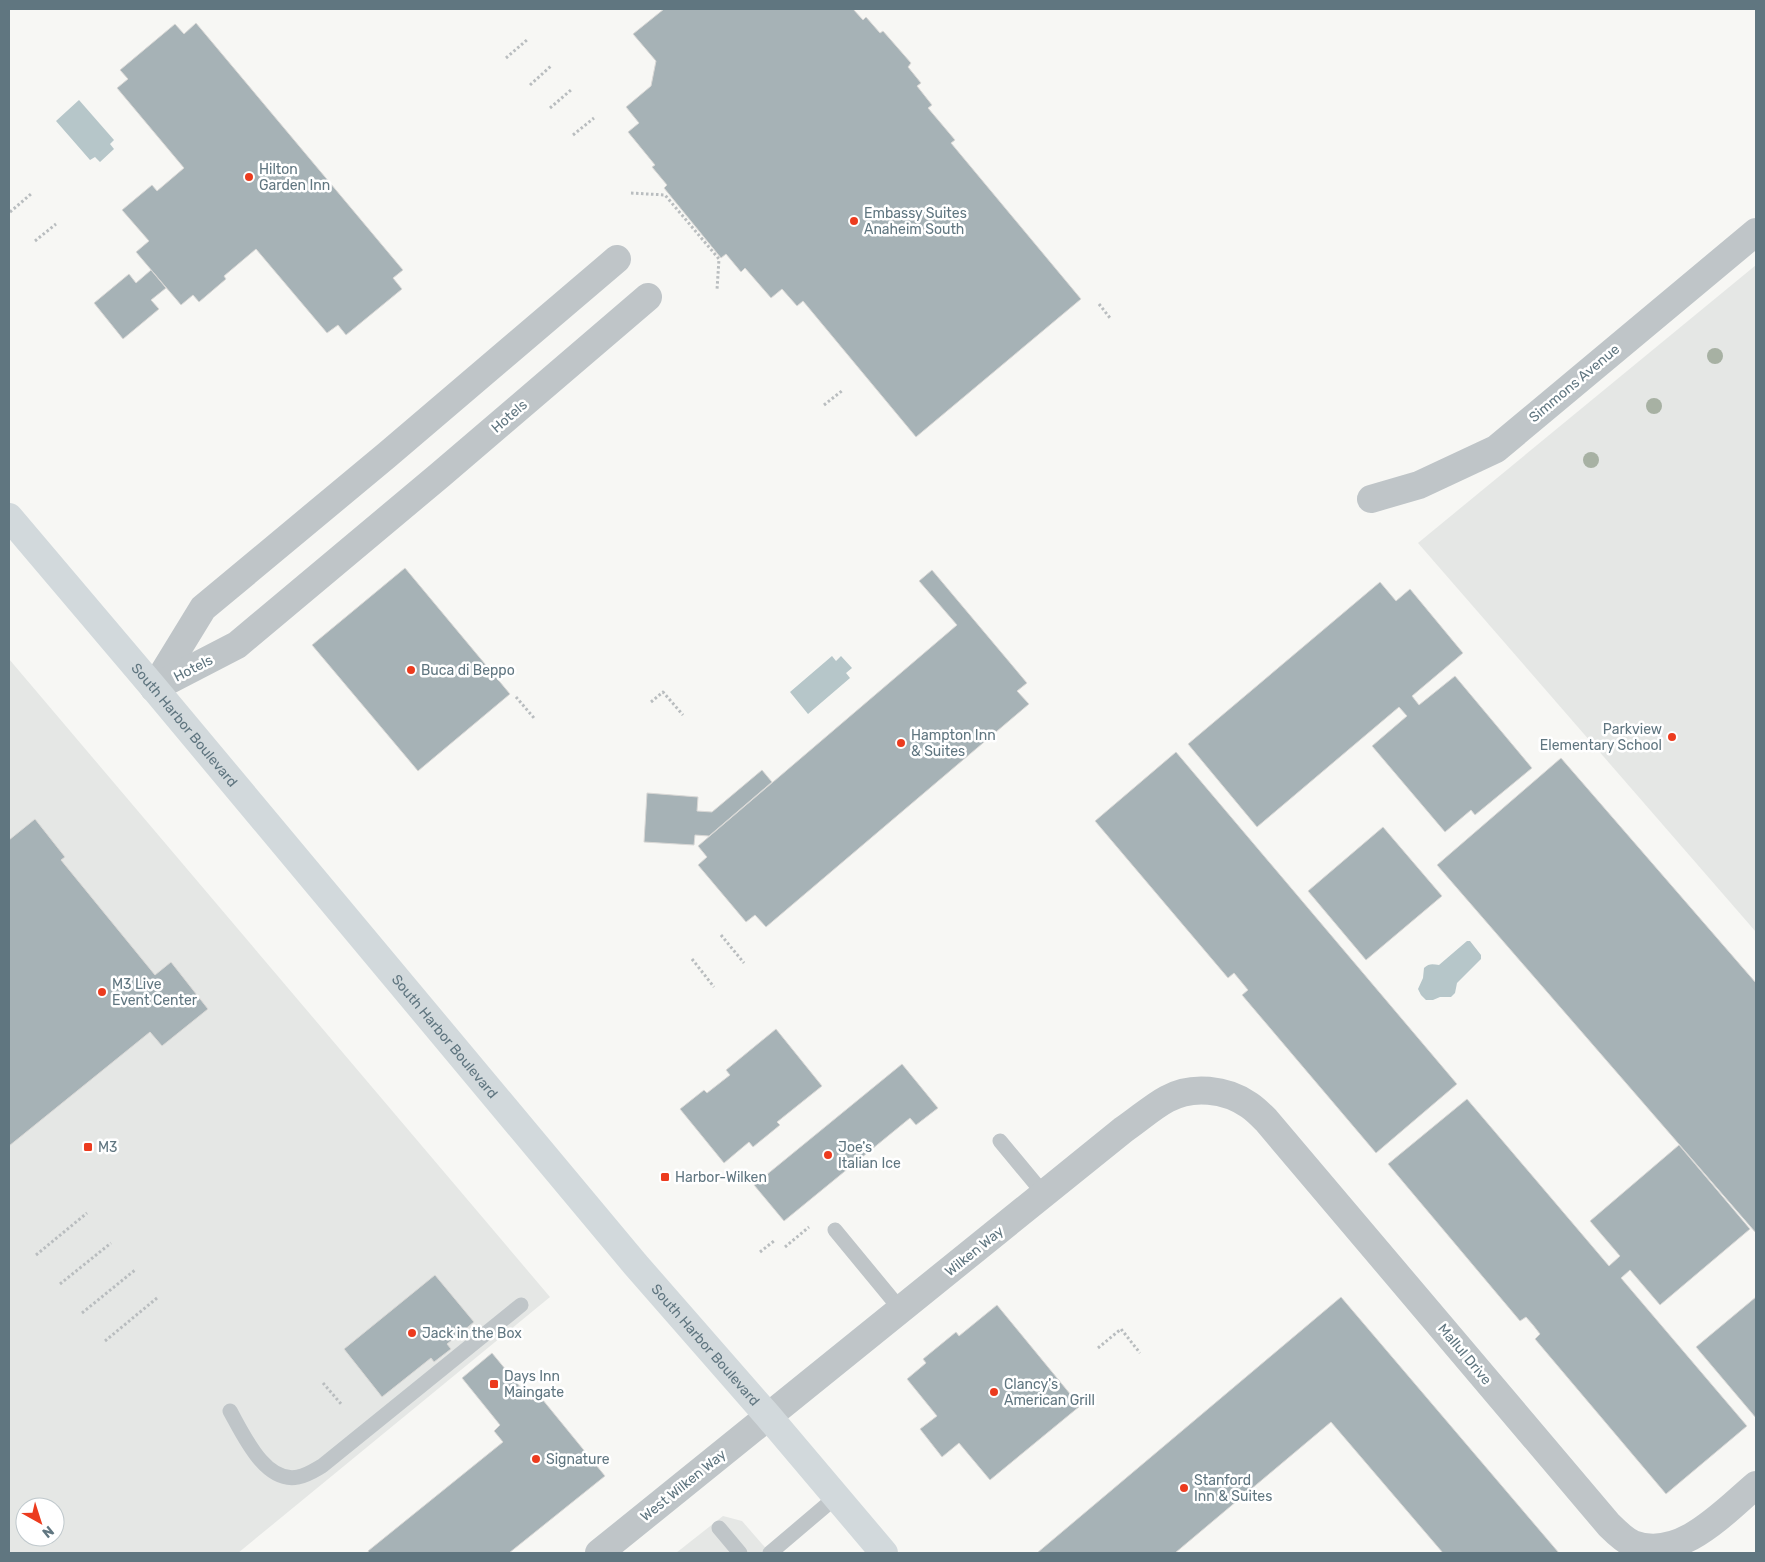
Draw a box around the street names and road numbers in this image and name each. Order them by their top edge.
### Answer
street label: Simmons Avenue [1526,341,1623,426]
street label: Hotels [488,396,531,437]
street label: Hotels [171,651,216,686]
street label: South Harbor Boulevard [128,660,241,790]
street label: South Harbor Boulevard [388,971,501,1102]
street label: Wilken Way [942,1222,1007,1280]
street label: South Harbor Boulevard [648,1281,763,1409]
street label: Mallul Drive [1434,1320,1495,1388]
street label: West Wilken Way [637,1446,730,1525]

